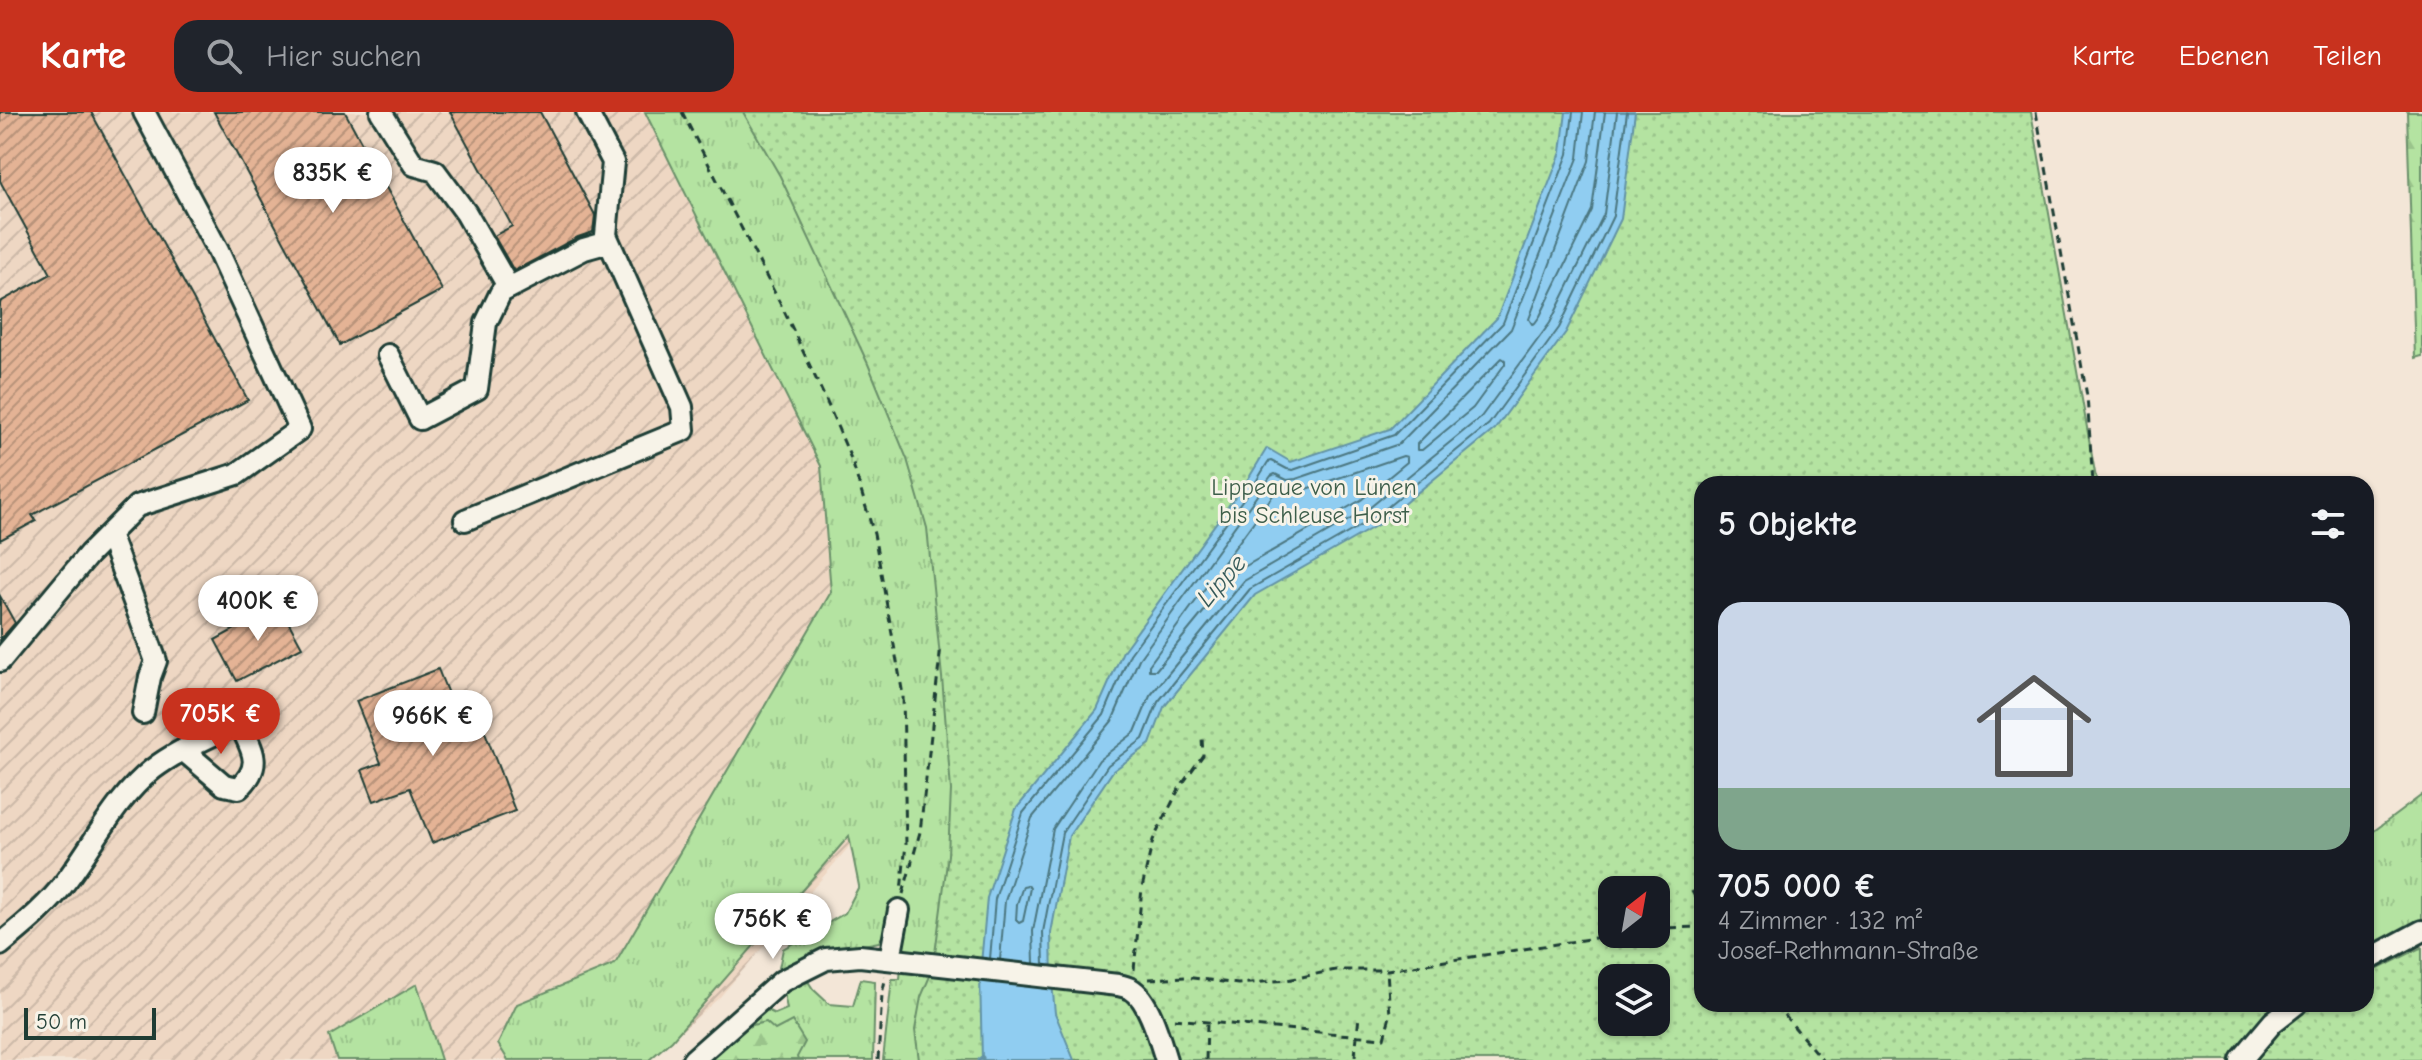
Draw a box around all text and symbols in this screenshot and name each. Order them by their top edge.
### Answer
search box [174,20,734,92]
text: Karte [40,34,126,78]
icon: search [202,34,246,78]
text: Hier suchen [266,39,422,74]
text: Karte [2072,40,2135,72]
text: Ebenen [2179,40,2270,72]
text: Teilen [2314,40,2382,72]
pin: 835K € [268,147,398,215]
text: 835K € [292,158,374,188]
park label: Lippeaue von Lünen bis Schleuse Horst [1211,473,1417,529]
icon: filters [2306,502,2350,546]
text: 5 Objekte [1718,504,1857,544]
water label: Lippe [1191,549,1253,613]
pin: 400K € [193,575,323,643]
text: 400K € [216,586,300,616]
icon: home [1962,654,2106,798]
pin: 705K € [156,688,286,756]
pin: 966K € [368,690,498,758]
text: 705K € [180,699,262,729]
text: 966K € [392,701,474,731]
text: 705 000 € [1718,866,1877,906]
north arrow [1598,876,1670,948]
map controls [1598,876,1670,1036]
pin: 756K € [708,893,838,961]
text: 756K € [733,904,813,934]
text: 4 Zimmer · 132 m² [1718,906,1922,936]
text: Josef-Rethmann-Straße [1718,936,1979,966]
button: layers [1598,964,1670,1036]
scale bar [24,1004,156,1040]
text: 50 m [36,1009,87,1035]

